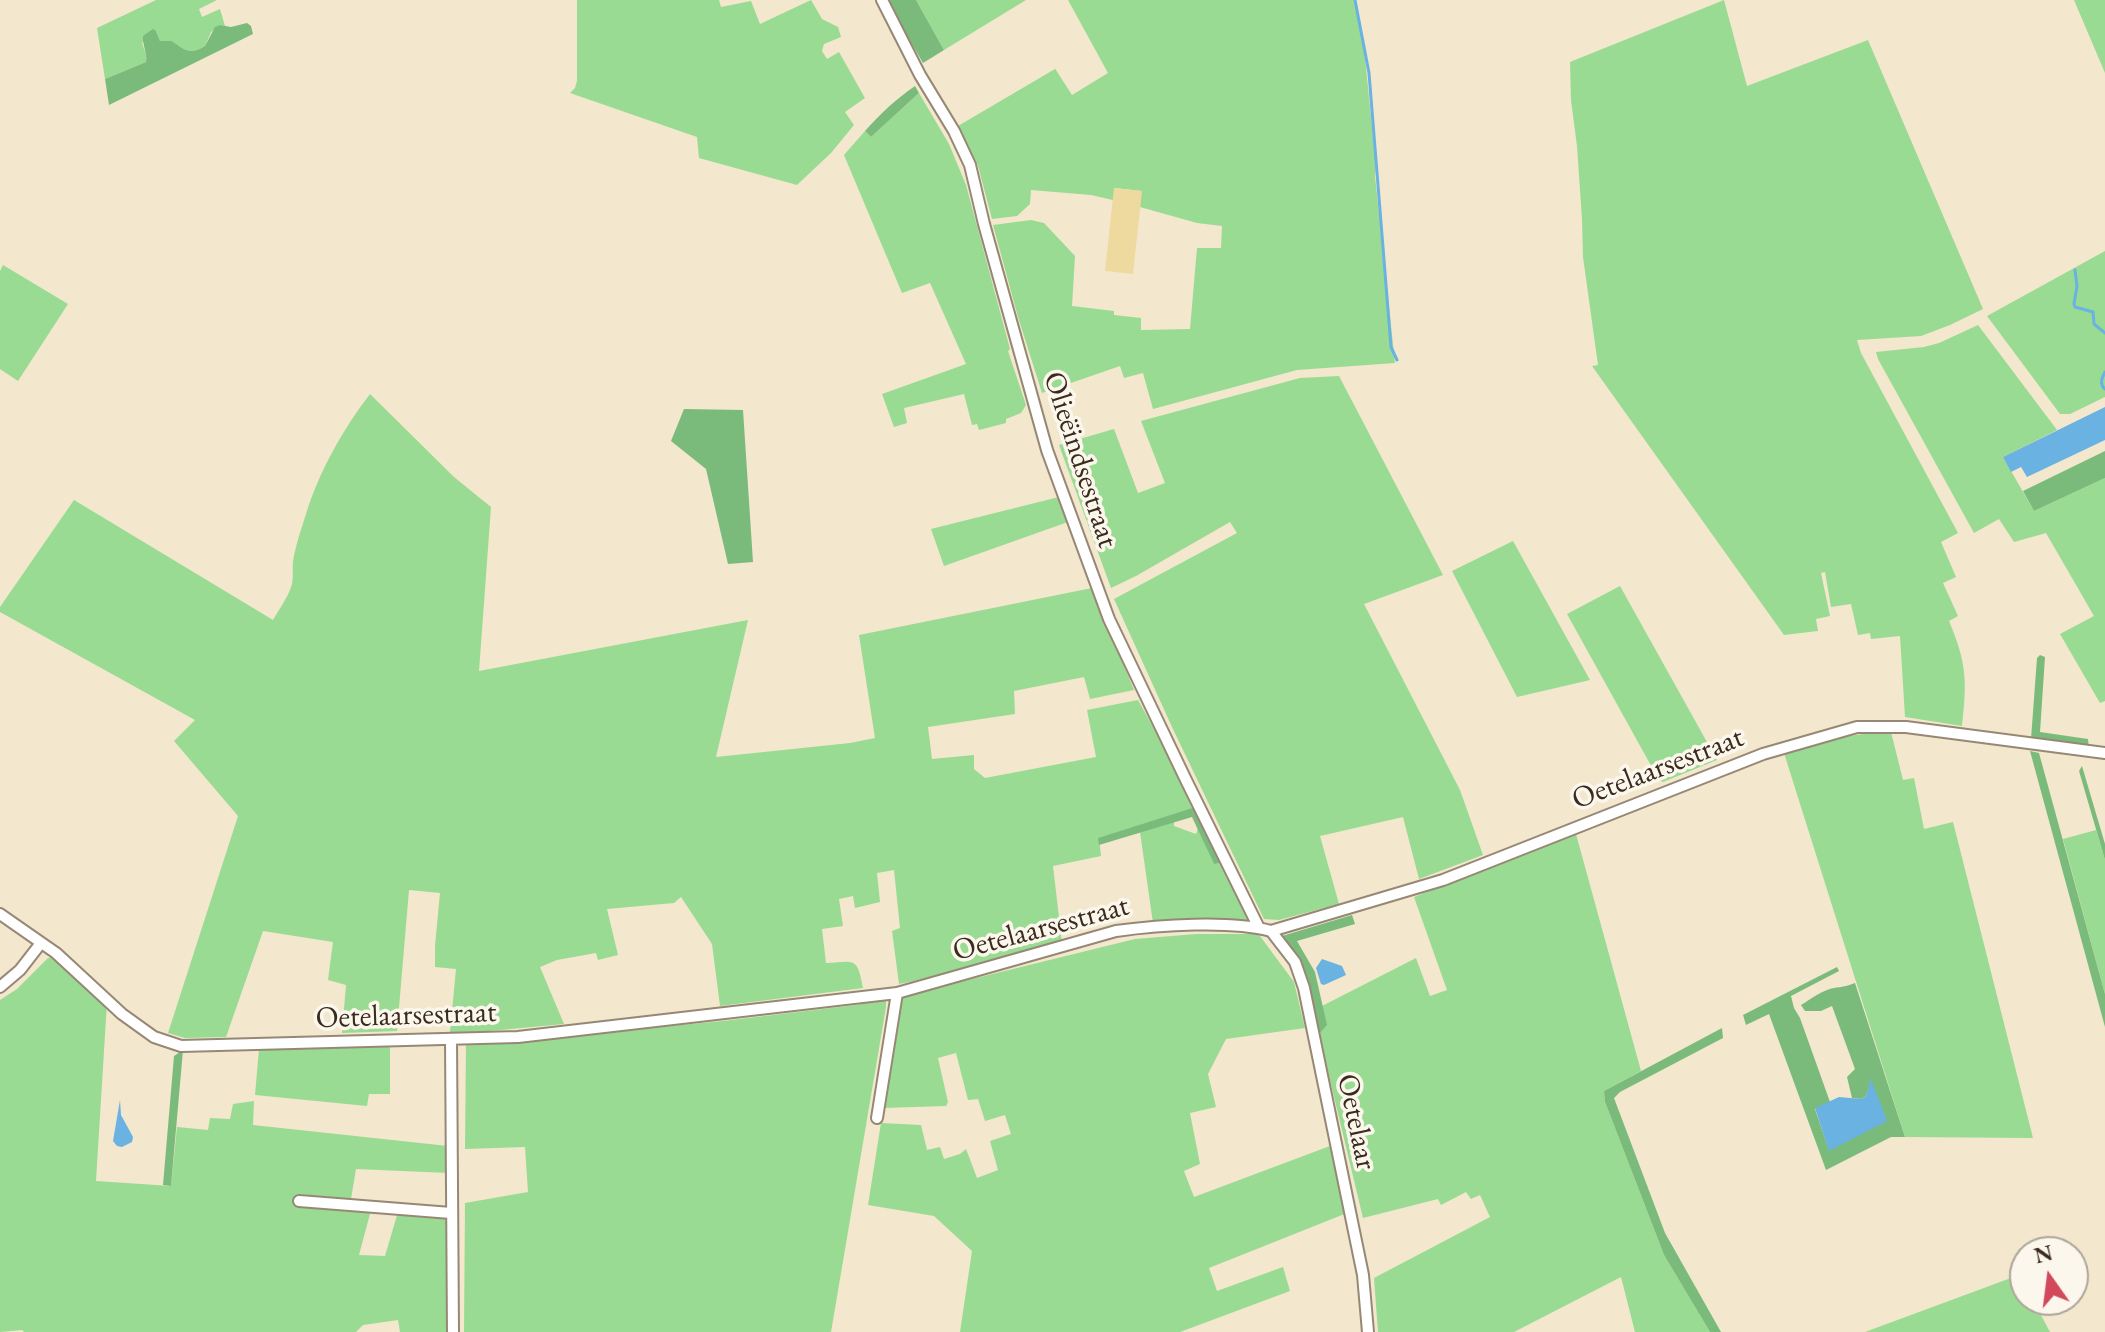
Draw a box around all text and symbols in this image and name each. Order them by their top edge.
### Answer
street label: Olieëindsestraat [1035,368,1125,552]
street label: Oetelaarsestraat [1567,720,1749,818]
street label: Oetelaarsestraat [949,888,1133,970]
street label: Oetelaarsestraat [315,995,497,1037]
street label: Oetelaar [1328,1071,1384,1173]
north arrow [2009,1236,2089,1316]
text: N [2031,1238,2056,1270]

